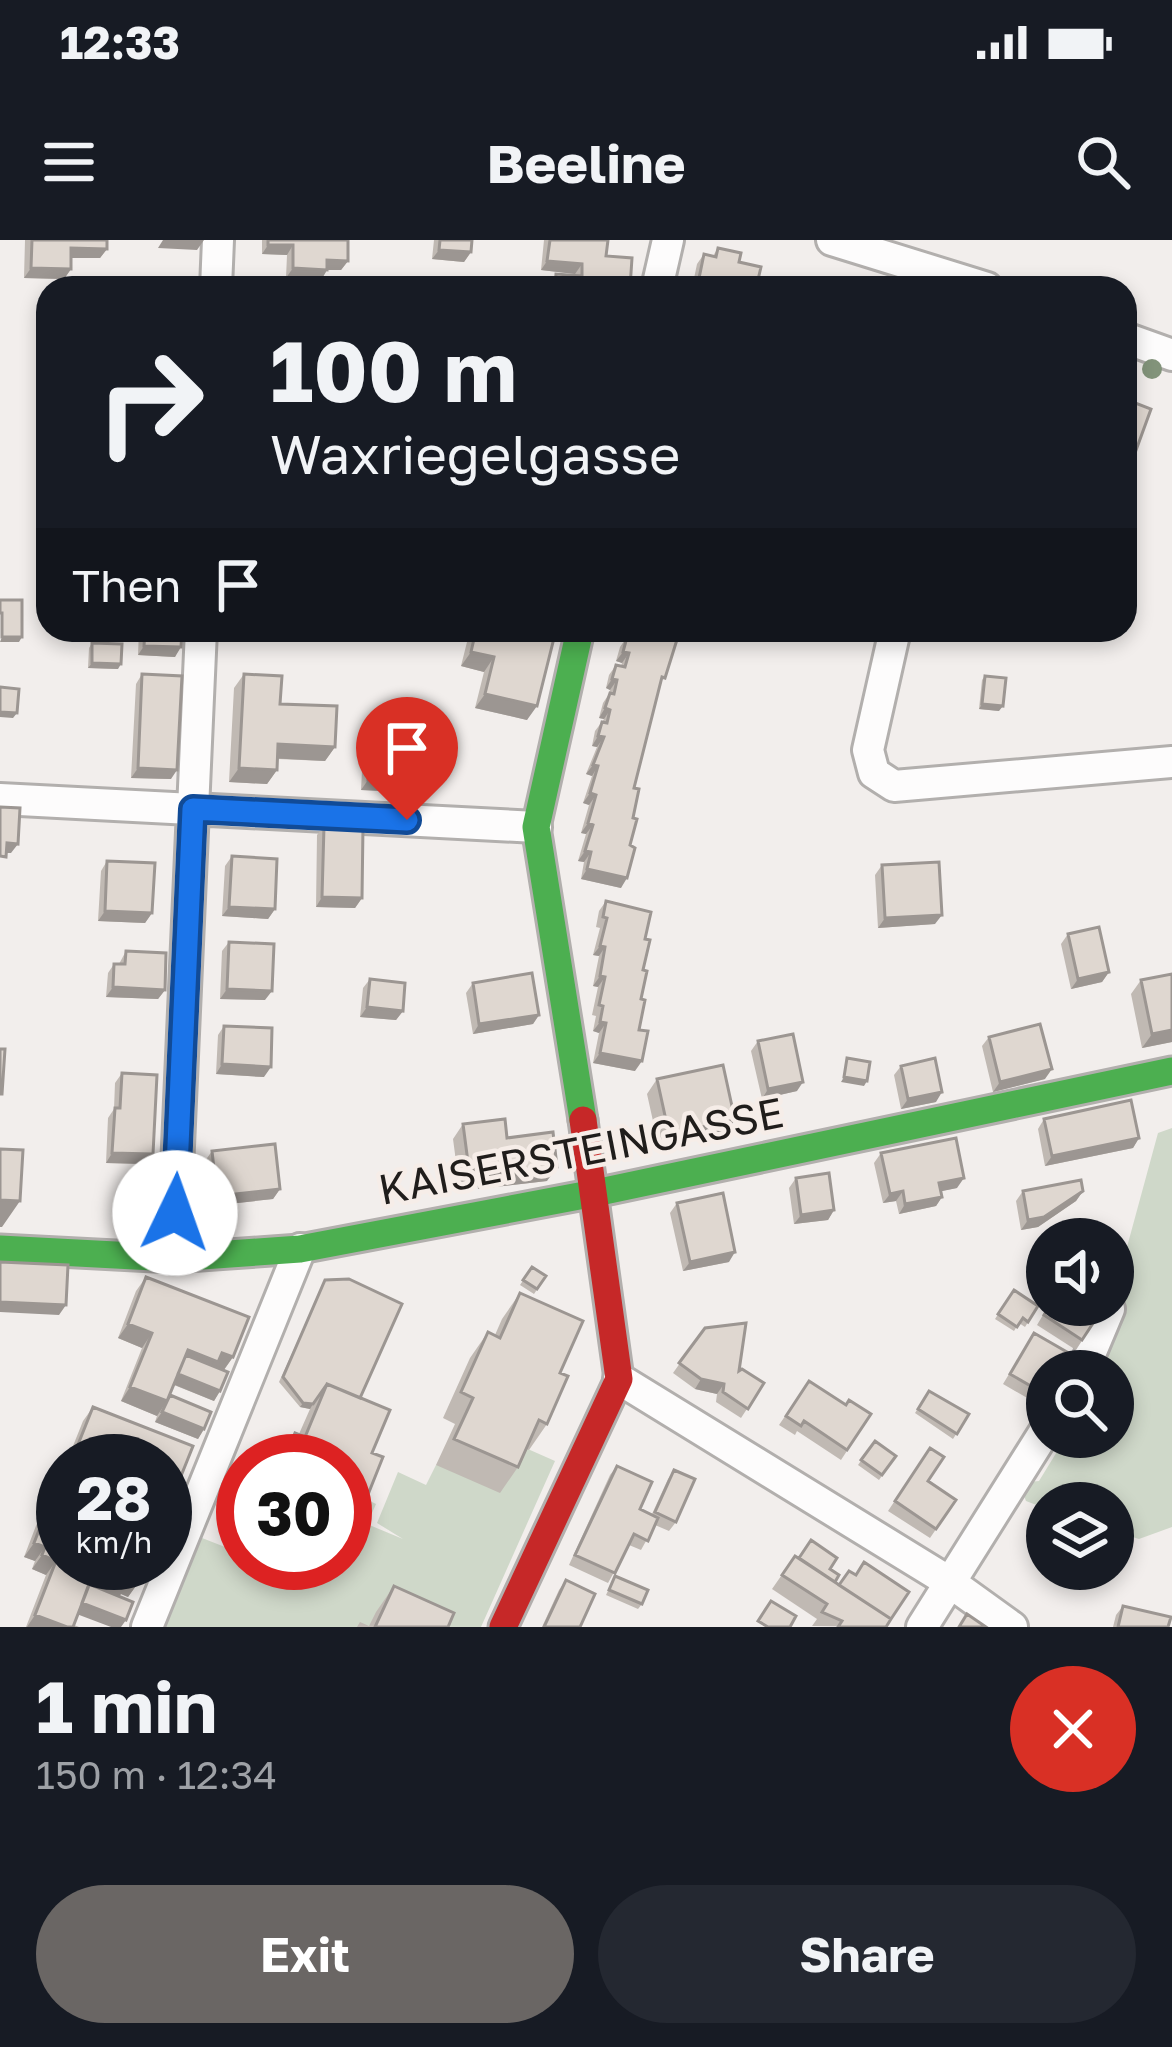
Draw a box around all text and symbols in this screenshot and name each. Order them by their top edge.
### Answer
text: 12:33 [60,15,180,69]
icon: menu [36,129,102,195]
icon: search [1070,129,1136,195]
text: Beeline [486,130,686,195]
text: 100 m [270,320,517,420]
icon: right [72,324,228,480]
text: Waxriegelgasse [270,421,680,486]
icon: arrive [205,552,271,618]
text: Then [72,558,181,612]
pin [356,697,458,820]
icon: arrive [374,715,440,781]
street label: KAISERSTEINGASSE [374,1086,787,1214]
position arrow [112,1150,238,1276]
map controls [1026,1218,1134,1590]
button: sound [1026,1218,1134,1326]
button: search [1026,1350,1134,1458]
speed limit sign: 30 [216,1434,372,1590]
text: 28 [76,1461,151,1533]
button: layers [1026,1482,1134,1590]
text: km/h [76,1524,152,1560]
text: 1 min [36,1662,217,1749]
button: close [1010,1666,1136,1792]
text: 150 m · 12:34 [36,1751,277,1798]
button: Exit [36,1885,574,2023]
button: Share [598,1885,1136,2023]

